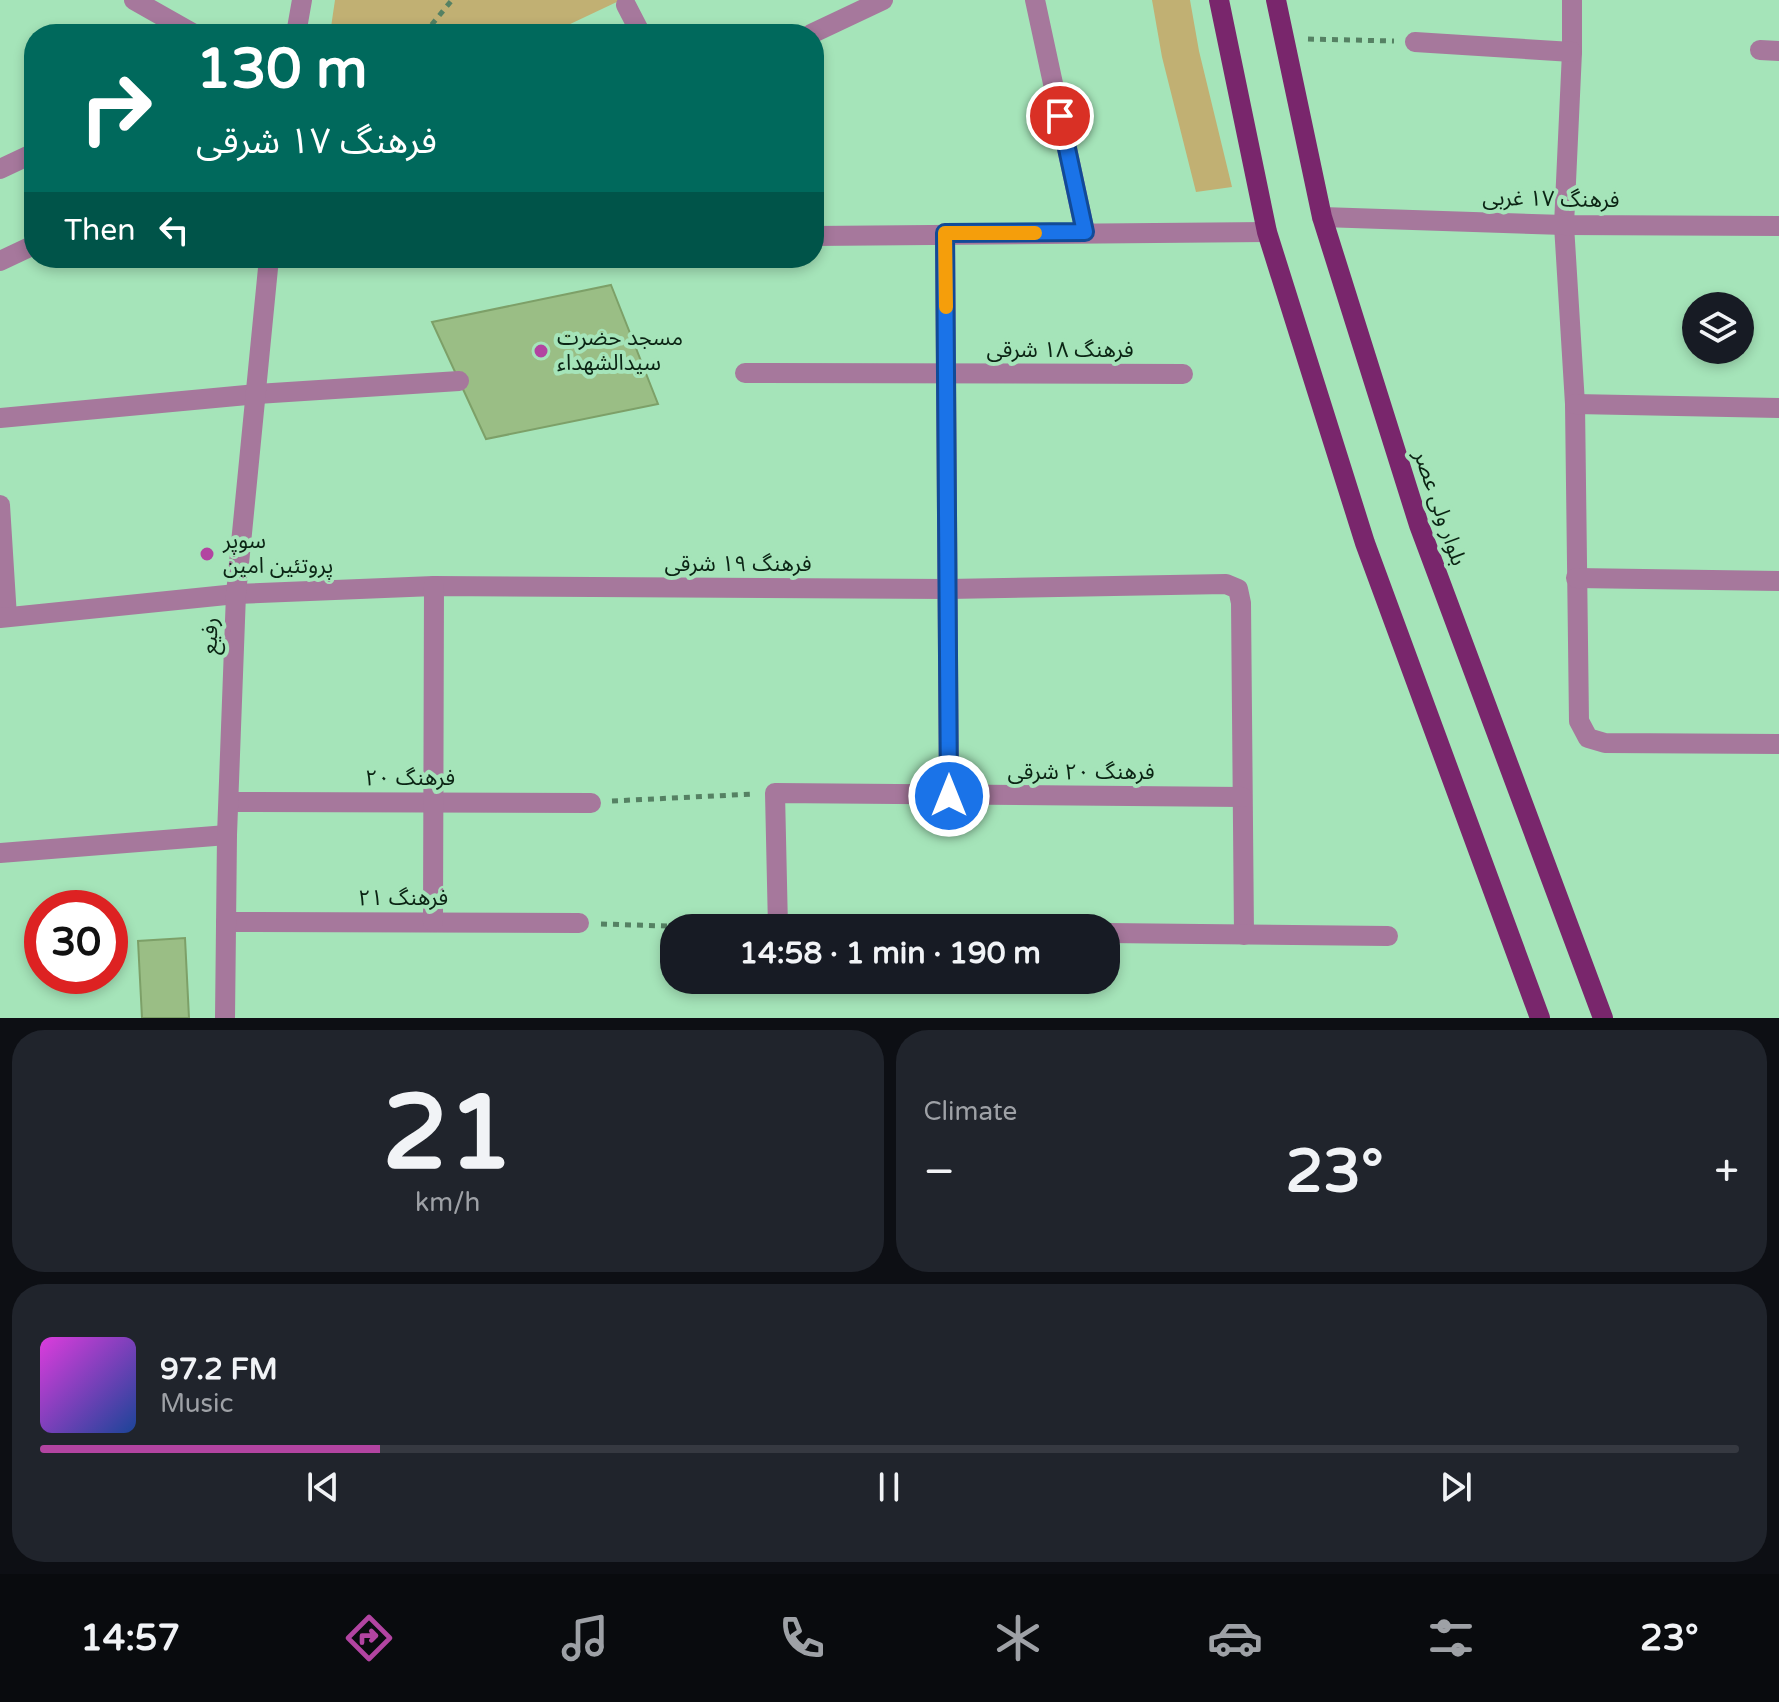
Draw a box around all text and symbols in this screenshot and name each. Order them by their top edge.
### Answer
text: 130 m [196,36,367,103]
icon: right [64,56,168,160]
pin [1026,82,1094,150]
icon: arrive [1038,94,1082,138]
text: فرهنگ ۱۷ شرقی [196,120,437,163]
street label: فرهنگ ۱۷ غربی [1482,185,1620,213]
icon: left [152,208,196,252]
text: Then [64,212,136,249]
map controls [1682,292,1754,364]
button: layers [1682,292,1754,364]
place label: مسجد حضرت سیدالشهداء [557,325,683,376]
street label: فرهنگ ۱۸ شرقی [986,337,1134,363]
marker: مسجد حضرت سیدالشهداء [532,342,550,360]
street label: بلوار ولی عصر [1408,446,1472,569]
place label: سوپر پروتئین امین [222,528,333,580]
marker: سوپر پروتئین امین [198,545,216,563]
street label: فرهنگ ۱۹ شرقی [664,551,812,577]
street label: رفیع [196,617,227,655]
position arrow [907,754,991,838]
street label: فرهنگ ۲۰ شرقی [1007,759,1155,785]
street label: فرهنگ ۲۰ [365,765,455,791]
street label: فرهنگ ۲۱ [358,885,448,911]
speed limit sign: 30 [24,890,128,994]
text: 14:58 · 1 min · 190 m [739,935,1041,972]
text: 21 [382,1072,513,1197]
text: Climate [924,1096,1017,1127]
text: 23° [1286,1136,1384,1208]
text: − [924,1146,955,1199]
text: + [1714,1146,1739,1199]
text: km/h [415,1187,480,1218]
text: 97.2 FM [160,1351,278,1388]
text: Music [160,1388,233,1419]
icon: previous [301,1465,345,1509]
icon: pause [867,1465,911,1509]
icon: next [1434,1465,1478,1509]
icon: directions [341,1610,397,1666]
icon: music [557,1610,613,1666]
icon: phone [774,1610,830,1666]
icon: climate [990,1610,1046,1666]
icon: car [1207,1610,1263,1666]
icon: filters [1423,1610,1479,1666]
text: 14:57 [80,1617,180,1660]
text: 23° [1640,1617,1699,1660]

